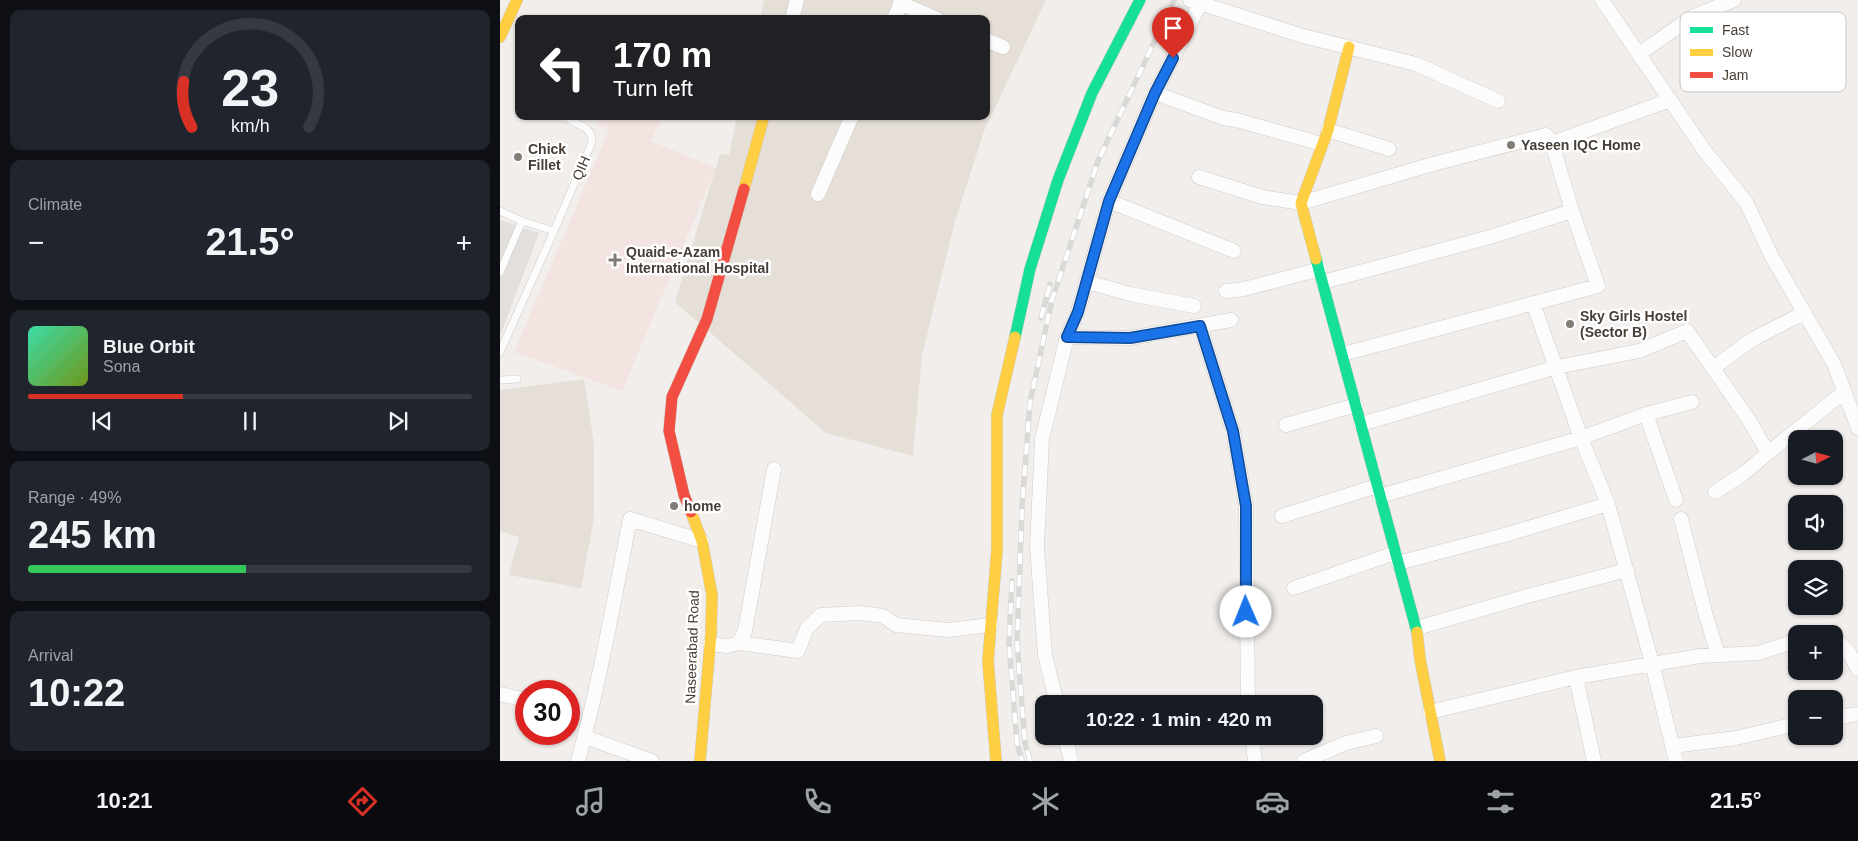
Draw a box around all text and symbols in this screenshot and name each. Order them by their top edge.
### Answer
pin [1152,7,1194,58]
legend [1680,12,1846,92]
icon: arrive [1159,14,1187,42]
text: Fast [1722,22,1749,38]
icon: left [530,35,595,100]
text: 170 m [613,35,712,74]
text: Slow [1722,44,1753,60]
text: 23 [221,59,279,117]
text: Jam [1722,67,1748,83]
text: Turn left [613,76,693,101]
text: km/h [231,116,269,136]
place label: Yaseen IQC Home [1521,137,1641,153]
marker: Yaseen IQC Home [1505,139,1517,151]
place label: Chick Fillet [528,141,566,173]
marker: Chick Fillet [512,151,524,163]
street label: QIH [569,153,593,183]
text: Climate [28,196,82,213]
text: 21.5° [205,221,295,263]
text: − [28,227,44,258]
text: + [456,227,472,258]
place label: Quaid-e-Azam International Hospital [626,244,769,276]
marker: Quaid-e-Azam International Hospital [608,253,622,267]
place label: Sky Girls Hostel (Sector B) [1580,308,1687,340]
marker: Sky Girls Hostel (Sector B) [1564,318,1576,330]
text: Blue Orbit [103,336,195,357]
text: Sona [103,358,140,375]
icon: previous [88,407,116,435]
icon: pause [236,407,264,435]
icon: next [384,407,412,435]
north arrow [1788,430,1842,485]
map controls [1788,430,1843,745]
text: Range · 49% [28,489,121,506]
button: sound [1788,495,1843,550]
place label: home [684,498,722,514]
marker: home [668,500,680,512]
text: 245 km [28,514,157,556]
button: layers [1788,560,1843,615]
position arrow [1219,585,1271,637]
street label: Naseerabad Road [682,590,702,704]
button: + [1788,625,1843,680]
text: Arrival [28,647,73,664]
text: 10:22 [28,672,125,714]
speed limit sign: 30 [515,680,580,745]
button: − [1788,690,1843,745]
text: 10:22 · 1 min · 420 m [1086,709,1272,730]
icon: directions [345,784,380,819]
icon: music [573,784,608,819]
icon: phone [800,784,835,819]
icon: climate [1028,784,1063,819]
icon: car [1255,784,1290,819]
icon: filters [1483,784,1518,819]
text: 10:21 [96,788,153,813]
text: 21.5° [1710,788,1762,813]

